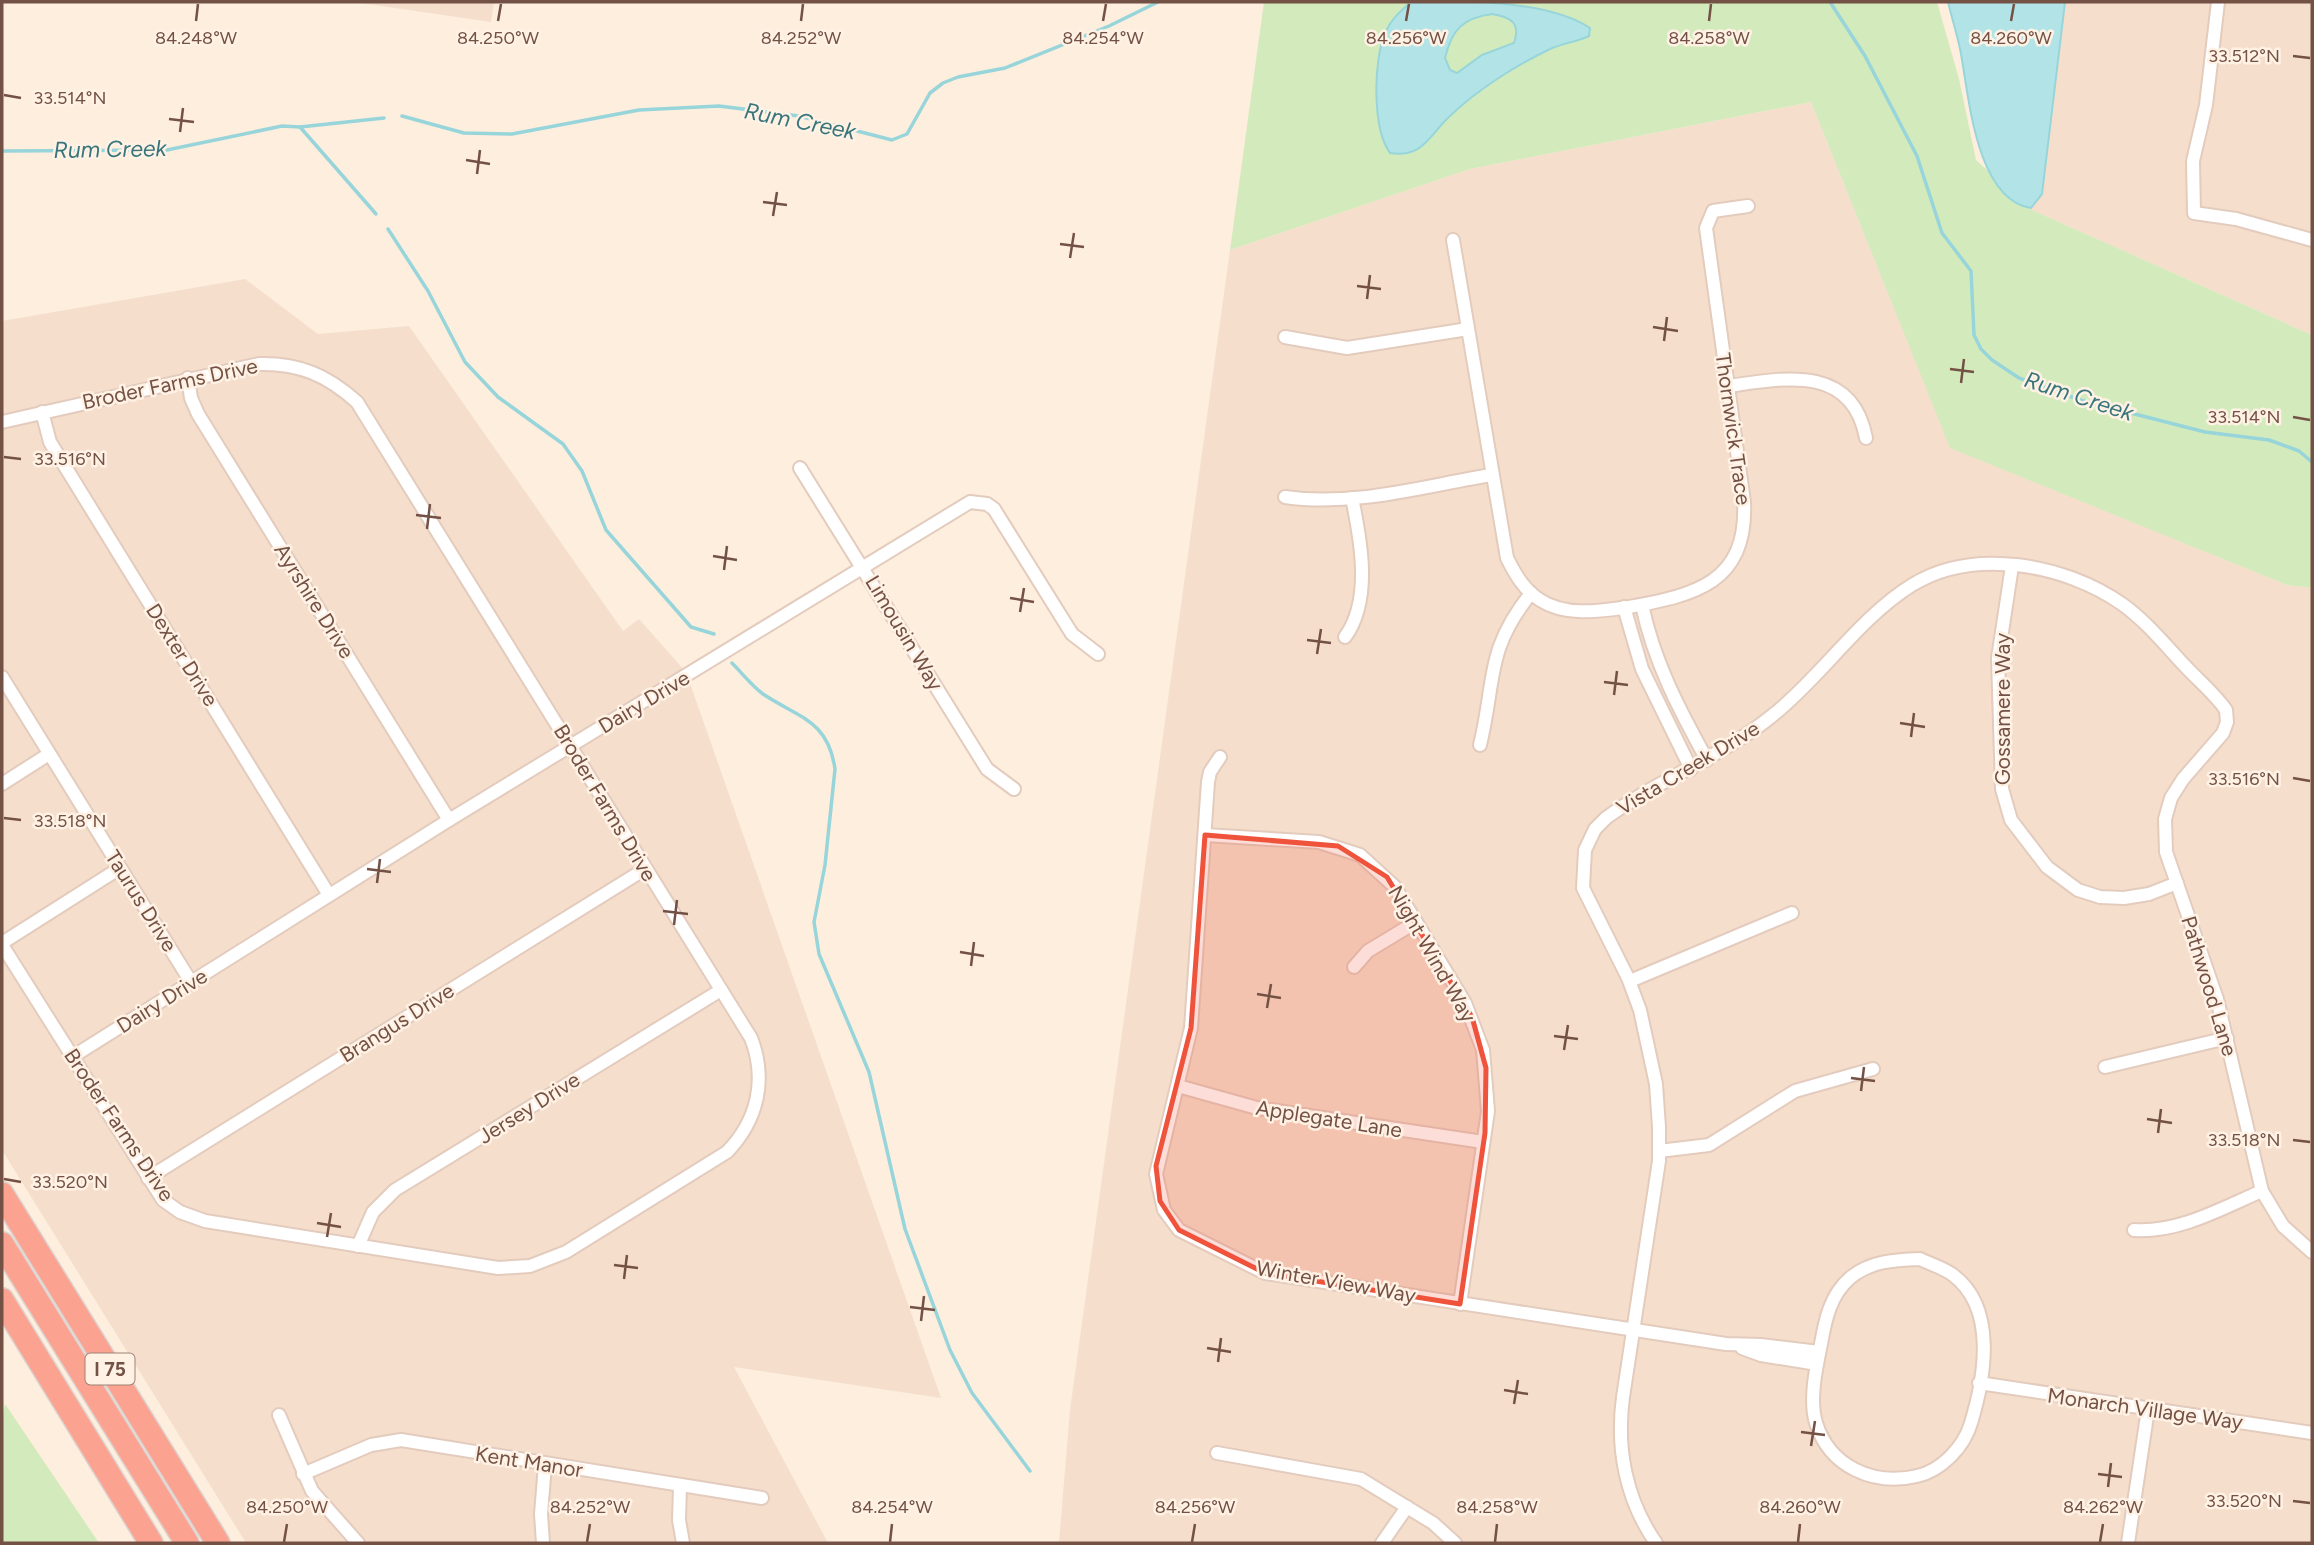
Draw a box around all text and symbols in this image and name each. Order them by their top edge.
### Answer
text: 84.248°W [155,27,238,49]
text: 84.250°W [457,27,540,49]
text: 84.252°W [761,27,842,49]
text: 84.254°W [1062,27,1144,49]
text: 84.256°W [1366,27,1447,49]
text: 84.258°W [1668,27,1750,49]
text: 84.260°W [1970,27,2053,49]
text: 33.512°N [2208,45,2280,67]
text: 33.514°N [34,87,106,109]
water label: Rum Creek [742,96,859,146]
water label: Rum Creek [53,134,168,164]
street label: Thornwick Trace [1710,351,1757,507]
street label: Broder Farms Drive [80,353,260,414]
water label: Rum Creek [2021,365,2138,427]
text: 33.514°N [2208,406,2280,428]
text: 33.516°N [34,448,106,470]
street label: Ayrshire Drive [269,539,360,663]
street label: Limousin Way [860,571,949,695]
street label: Dexter Drive [141,599,224,711]
street label: Gossamere Way [1990,633,2015,785]
street label: Dairy Drive [594,665,694,739]
street label: Vista Creek Drive [1612,715,1764,820]
street label: Broder Farms Drive [549,720,662,886]
text: 33.516°N [2208,768,2280,790]
text: 33.518°N [34,810,106,832]
street label: Taurus Drive [100,845,183,956]
street label: Night Wind Way [1383,881,1482,1026]
street label: Pathwood Lane [2176,913,2243,1059]
street label: Dairy Drive [112,963,212,1038]
street label: Brangus Drive [335,978,458,1068]
street label: Broder Farms Drive [59,1044,180,1206]
street label: Jersey Drive [473,1066,584,1149]
street label: Applegate Lane [1254,1095,1404,1142]
text: 33.518°N [2208,1129,2280,1151]
text: 33.520°N [32,1171,108,1193]
street label: Winter View Way [1254,1255,1418,1308]
road number: I 75 [86,1354,134,1385]
street label: Monarch Village Way [2046,1382,2244,1435]
street label: Kent Manor [474,1441,585,1482]
text: 33.520°N [2206,1490,2282,1512]
text: 84.250°W [246,1496,329,1518]
text: 84.252°W [550,1496,631,1518]
text: 84.254°W [851,1496,933,1518]
text: 84.256°W [1155,1496,1236,1518]
text: 84.258°W [1456,1496,1538,1518]
text: 84.260°W [1759,1496,1842,1518]
text: 84.262°W [2063,1496,2144,1518]

